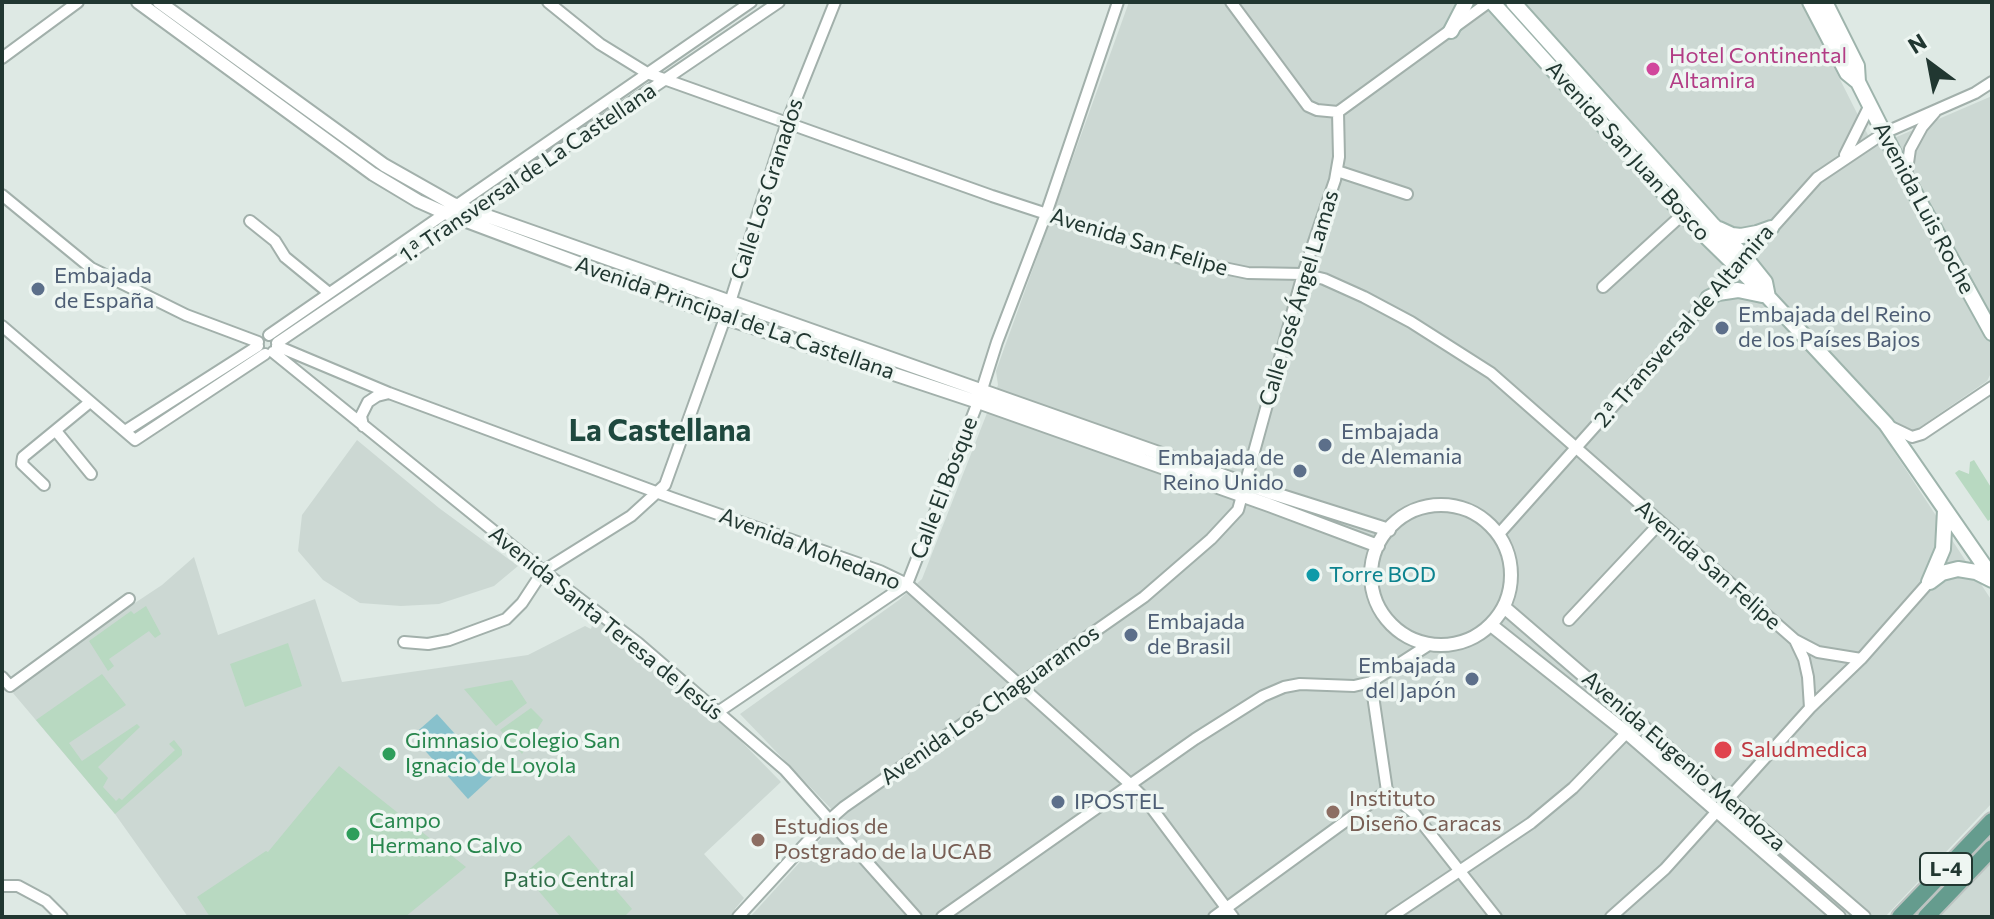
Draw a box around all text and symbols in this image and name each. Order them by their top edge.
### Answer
north arrow [1890,24,1970,104]
text: N [1903,27,1931,59]
place label: Hotel Continental Altamira [1669,43,1847,94]
street label: Avenida San Juan Bosco [1540,56,1716,246]
marker: Hotel Continental Altamira [1644,60,1662,78]
street label: 1.ª Transversal de La Castellana [395,77,661,269]
street label: Calle Los Granados [725,95,809,283]
street label: Avenida Luis Roche [1868,118,1980,298]
street label: Calle José Ángel Lamas [1254,187,1344,409]
street label: Avenida San Felipe [1047,202,1231,282]
street label: 2.ª Transversal de Altamira [1589,219,1779,433]
street label: Avenida Principal de La Castellana [572,251,898,385]
place label: Embajada de España [54,263,154,314]
marker: Embajada de España [29,280,47,298]
place label: Embajada del Reino de los Países Bajos [1738,302,1931,354]
marker: Embajada del Reino de los Países Bajos [1713,319,1731,337]
district label: La Castellana [569,413,751,449]
street label: Calle El Bosque [905,413,983,563]
place label: Embajada de Alemania [1341,419,1462,470]
marker: Embajada de Alemania [1316,436,1334,454]
place label: Embajada de Reino Unido [1157,445,1284,496]
marker: Embajada de Reino Unido [1291,462,1309,480]
street label: Avenida San Felipe [1630,495,1786,635]
street label: Avenida Mohedano [716,502,904,596]
street label: Avenida Santa Teresa de Jesús [484,520,728,726]
place label: Torre BOD [1329,562,1436,588]
marker: Torre BOD [1304,566,1322,584]
place label: Embajada de Brasil [1147,609,1245,660]
street label: Avenida Los Chaguaramos [876,620,1104,790]
marker: Embajada de Brasil [1122,626,1140,644]
place label: Embajada del Japón [1358,653,1456,704]
street label: Avenida Eugenio Mendoza [1577,665,1791,857]
marker: Embajada del Japón [1463,670,1481,688]
place label: Gimnasio Colegio San Ignacio de Loyola [405,728,620,780]
place label: Saludmedica [1741,737,1868,763]
marker: Saludmedica [1712,739,1734,761]
marker: Gimnasio Colegio San Ignacio de Loyola [380,745,398,763]
place label: Instituto Diseño Caracas [1349,786,1501,838]
place label: IPOSTEL [1074,789,1164,815]
marker: IPOSTEL [1049,793,1067,811]
marker: Instituto Diseño Caracas [1324,803,1342,821]
place label: Campo Hermano Calvo [369,808,523,860]
place label: Estudios de Postgrado de la UCAB [774,814,992,866]
marker: Campo Hermano Calvo [344,825,362,843]
marker: Estudios de Postgrado de la UCAB [749,831,767,849]
road number: L-4 [1920,853,1972,885]
park label: Patio Central [503,867,635,893]

